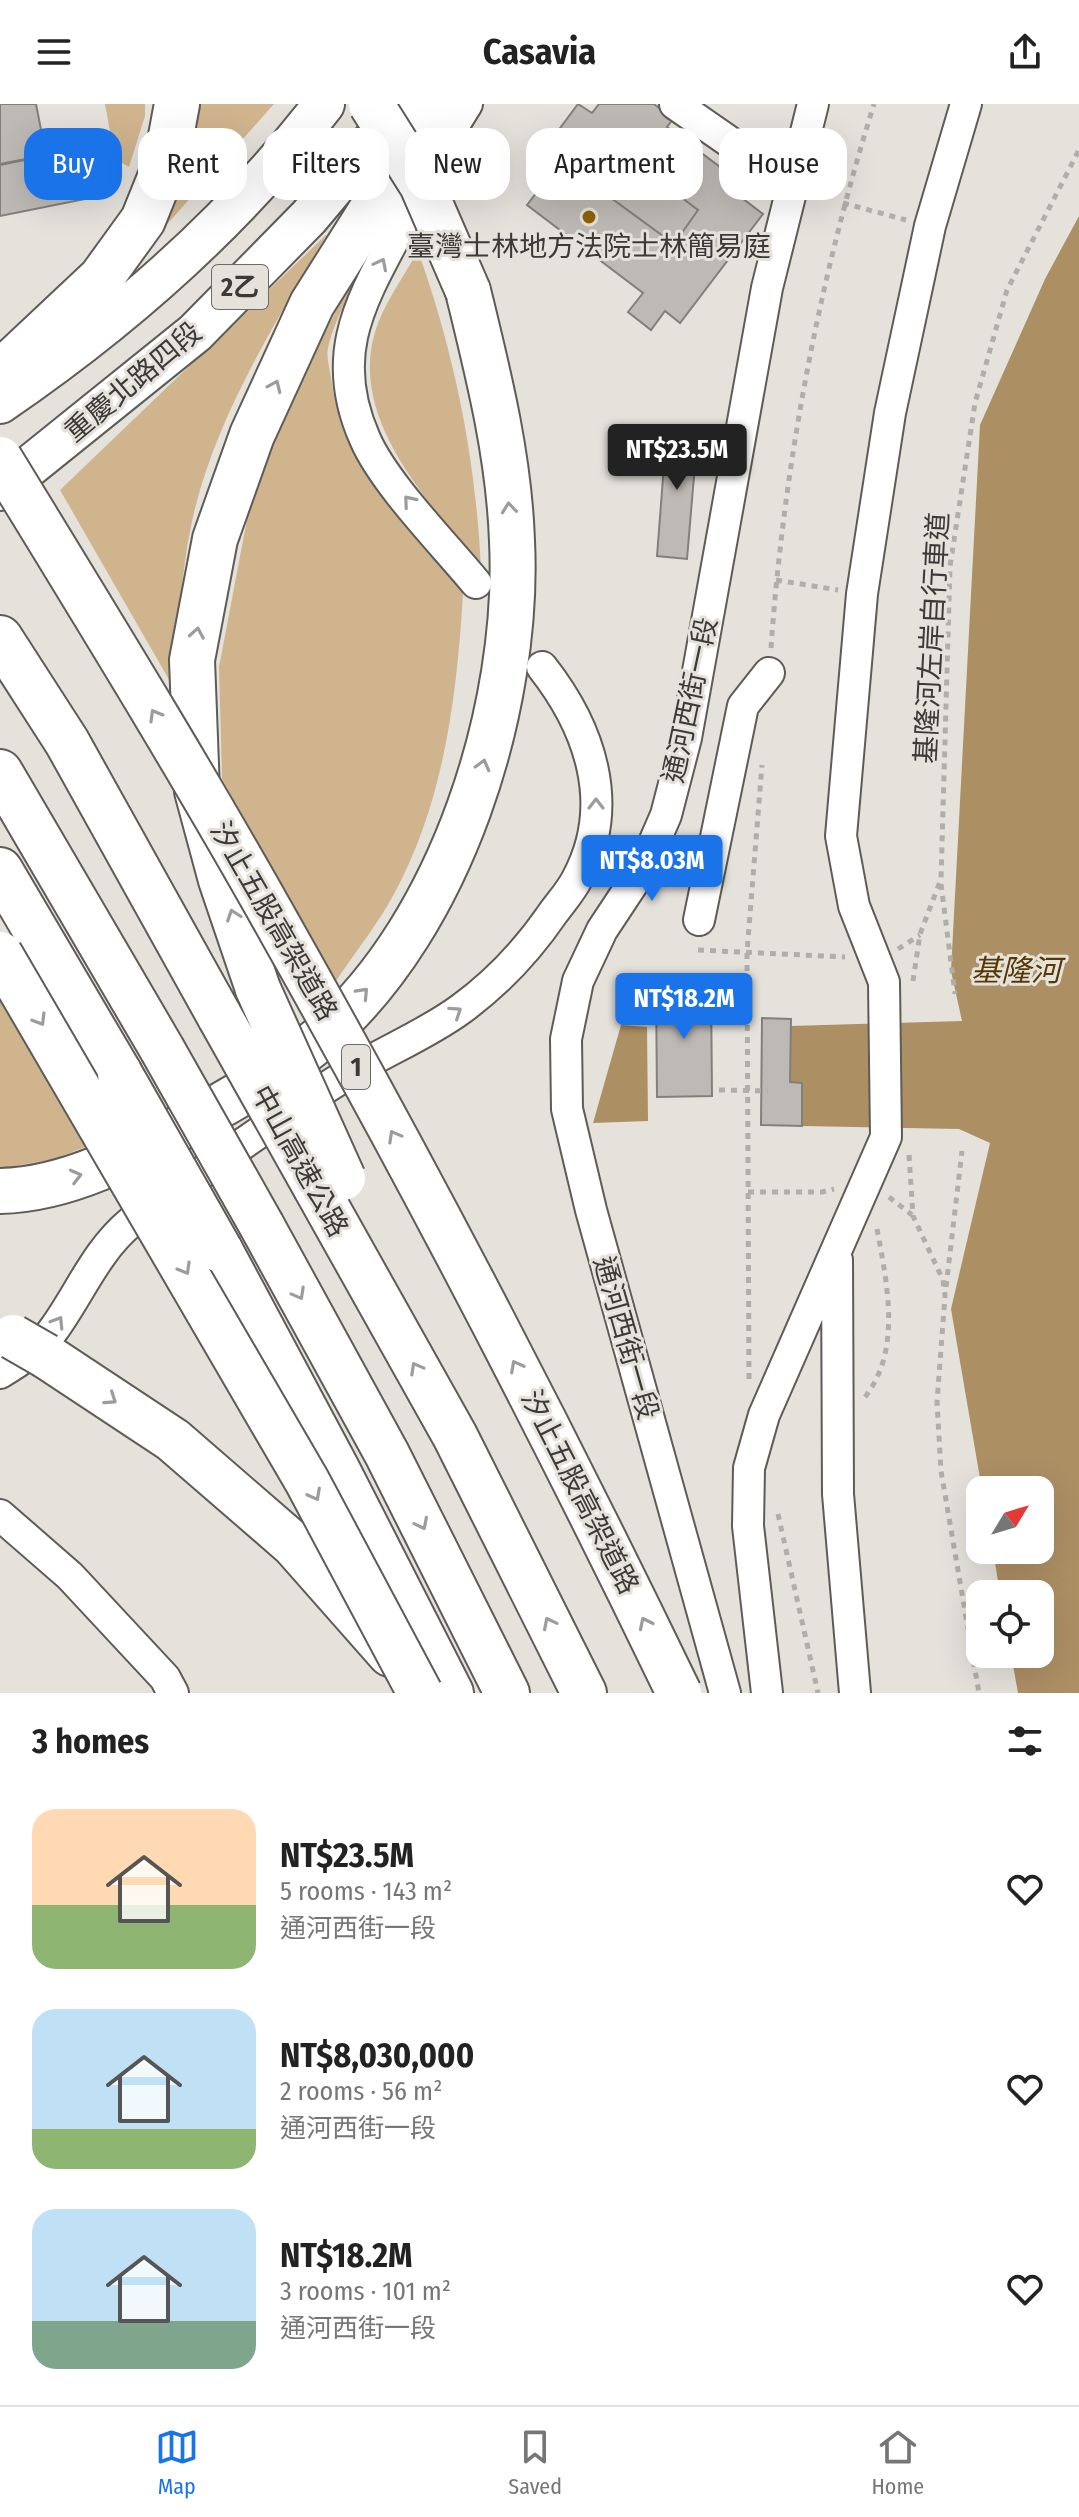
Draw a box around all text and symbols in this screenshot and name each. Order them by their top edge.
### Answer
icon: menu [32,30,76,74]
text: Casavia [483,30,596,74]
icon: share [1003,30,1047,74]
chip: Buy [24,128,122,200]
chip: Rent [138,128,247,200]
chip: Filters [263,128,389,200]
chip: New [405,128,510,200]
chip: Apartment [526,128,703,200]
chip: House [719,128,847,200]
marker: 臺灣士林地方法院士林簡易庭 [580,208,598,226]
place label: 臺灣士林地方法院士林簡易庭 [407,230,771,263]
one-way arrow [371,258,386,272]
road number: 2乙 [212,265,268,309]
street label: 重慶北路四段 [58,315,208,449]
one-way arrow [265,380,281,394]
pin: NT$23.5M [594,424,760,492]
text: NT$23.5M [626,434,728,465]
one-way arrow [404,496,419,510]
one-way arrow [500,501,517,514]
street label: 基隆河左岸自行車道 [909,511,955,765]
street label: 通河西街一段 [656,614,724,786]
one-way arrow [188,626,205,640]
one-way arrow [149,709,165,724]
one-way arrow [474,758,491,772]
one-way arrow [587,797,605,810]
street label: 汐止五股高架道路 [204,816,344,1026]
pin: NT$8.03M [569,835,735,903]
text: NT$8.03M [599,845,705,876]
one-way arrow [226,909,242,923]
water label: 基隆河 [971,953,1066,989]
pin: NT$18.2M [601,973,767,1041]
text: NT$18.2M [633,983,735,1014]
one-way arrow [353,987,367,1002]
one-way arrow [447,1006,462,1021]
one-way arrow [31,1011,46,1026]
road number: 1 [342,1045,370,1089]
street label: 中山高速公路 [245,1080,355,1242]
one-way arrow [388,1130,404,1145]
one-way arrow [69,1168,83,1185]
street label: 通河西街一段 [587,1253,665,1423]
one-way arrow [175,1260,191,1275]
one-way arrow [290,1286,305,1301]
one-way arrow [49,1316,64,1331]
one-way arrow [510,1359,525,1374]
one-way arrow [410,1362,426,1377]
street label: 汐止五股高架道路 [514,1385,646,1599]
one-way arrow [102,1389,117,1404]
north arrow [966,1476,1054,1564]
map controls [966,1476,1054,1668]
one-way arrow [305,1486,320,1501]
one-way arrow [412,1515,427,1530]
button: locate [966,1580,1054,1668]
one-way arrow [640,1616,655,1631]
one-way arrow [543,1617,559,1632]
icon: filters [1003,1719,1047,1763]
text: 3 homes [32,1721,149,1762]
text: NT$23.5M [280,1835,414,1876]
icon: home [96,1841,192,1937]
icon: heart [1003,1867,1047,1911]
text: 5 rooms · 143 m² [280,1876,452,1907]
text: 通河西街一段 [280,1913,436,1944]
text: NT$8,030,000 [280,2035,474,2076]
icon: home [96,2041,192,2137]
icon: heart [1003,2067,1047,2111]
text: 2 rooms · 56 m² [280,2076,442,2107]
text: 通河西街一段 [280,2113,436,2144]
text: NT$18.2M [280,2235,412,2276]
icon: home [96,2241,192,2337]
icon: heart [1003,2267,1047,2311]
text: 3 rooms · 101 m² [280,2276,451,2307]
text: 通河西街一段 [280,2313,436,2344]
tab: Map [155,2425,199,2500]
tab: Saved [508,2425,562,2500]
tab: Home [872,2425,924,2500]

